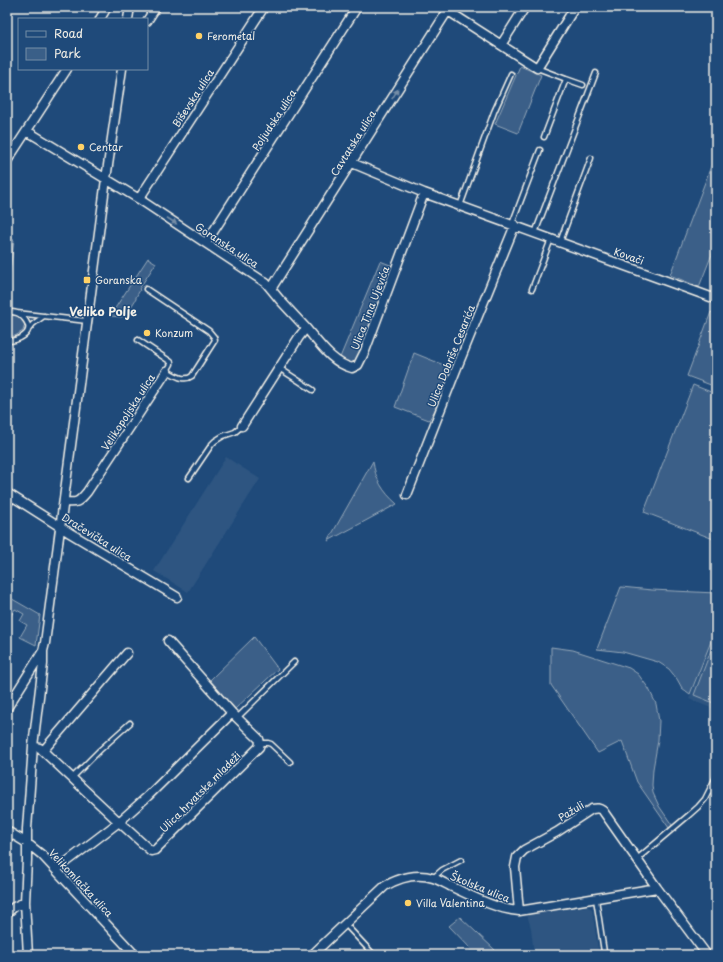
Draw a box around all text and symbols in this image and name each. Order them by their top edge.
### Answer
legend [18,18,148,70]
text: Road [54,24,83,42]
place label: Ferometal [207,28,255,43]
marker: Ferometal [194,31,204,41]
text: Park [54,44,81,62]
street label: Biševska ulica [168,65,217,130]
street label: Poljudska ulica [248,85,300,154]
one-way arrow [391,89,399,99]
street label: Cavtatska ulica [326,106,379,179]
place label: Centar [89,139,123,154]
marker: Centar [76,142,86,152]
one-way arrow [166,217,178,224]
street label: Goranska ulica [193,218,262,271]
street label: Kovači [612,243,646,268]
street label: Ulica Tina Ujevića [347,263,393,352]
place label: Goranska [95,272,143,287]
marker: Goranska [82,275,92,285]
district label: Veliko Polje [69,302,137,320]
street label: Ulica Dobriše Cesarića [423,302,478,409]
place label: Konzum [155,325,193,340]
marker: Konzum [142,328,152,338]
street label: Velikopoljska ulica [97,370,158,453]
street label: Dračevička ulica [60,509,136,564]
street label: Ulica hrvatske mladeži [156,748,244,835]
street label: Pažuli [555,797,587,824]
street label: Velikomlačka ulica [46,845,117,920]
street label: Školska ulica [448,868,513,906]
place label: Villa Valentina [416,895,485,910]
marker: Villa Valentina [403,898,413,908]

